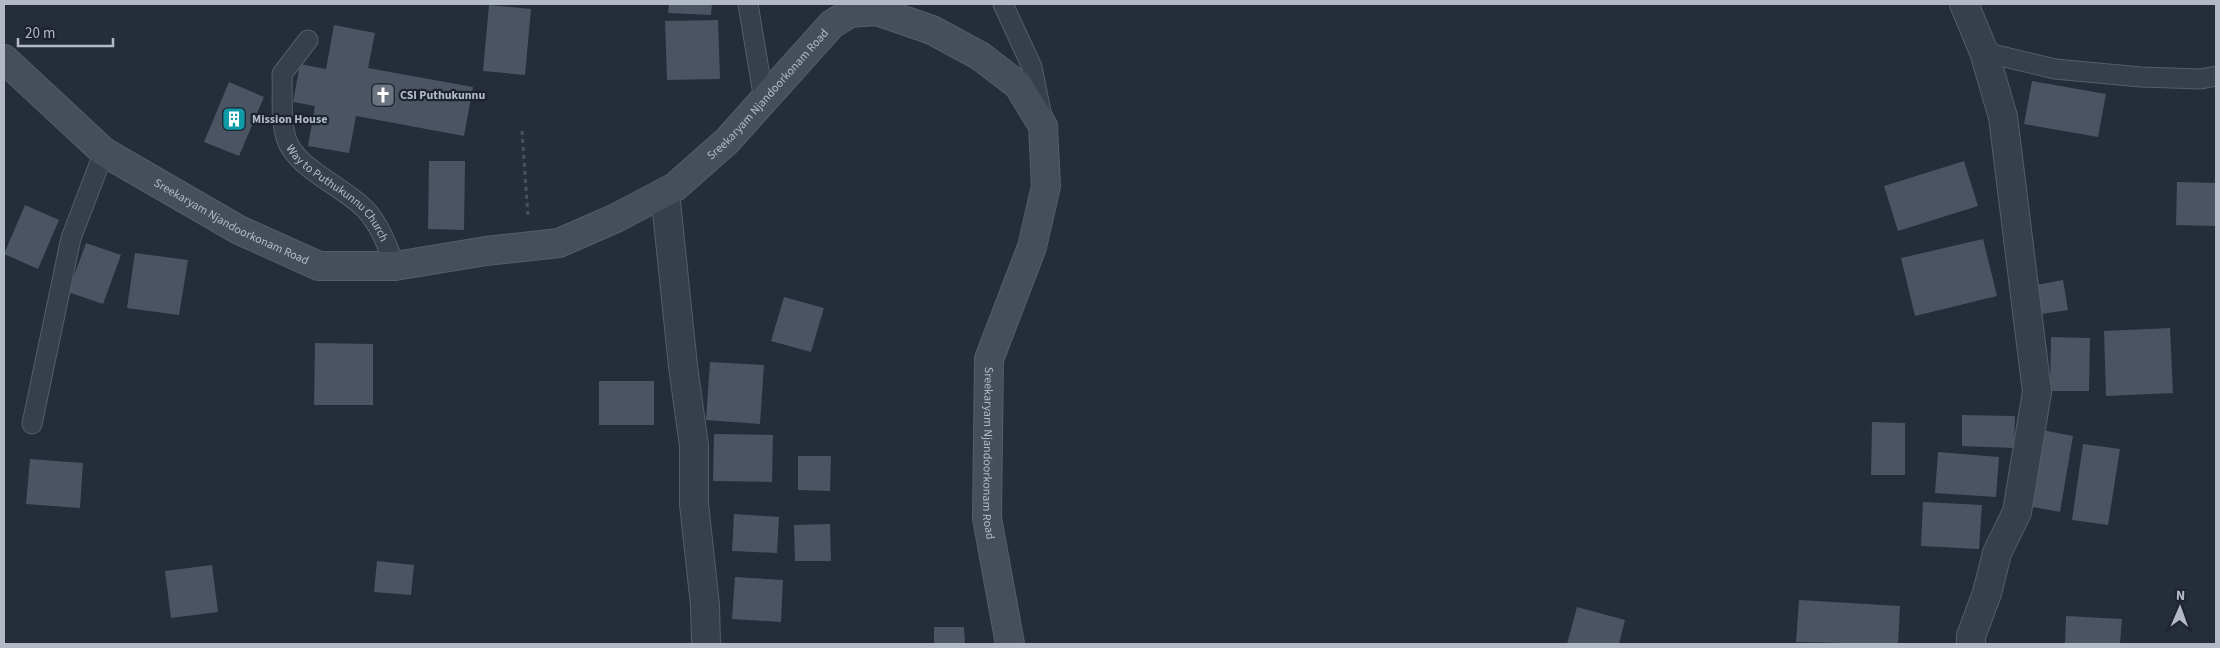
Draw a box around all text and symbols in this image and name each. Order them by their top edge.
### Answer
scale bar [18,15,112,47]
text: 20 m [25,23,55,44]
street label: Sreekaryam Njandoorkonam Road [703,25,833,164]
church icon: CSI Puthukunnu [370,82,396,108]
place label: CSI Puthukunnu [400,87,485,104]
building icon: Mission House [221,106,247,132]
place label: Mission House [252,111,327,128]
street label: Way to Puthukunnu Church [282,141,392,244]
street label: Sreekaryam Njandoorkonam Road [151,175,312,269]
street label: Sreekaryam Njandoorkonam Road [978,367,999,541]
north arrow [2155,583,2205,633]
text: N [2175,586,2185,606]

